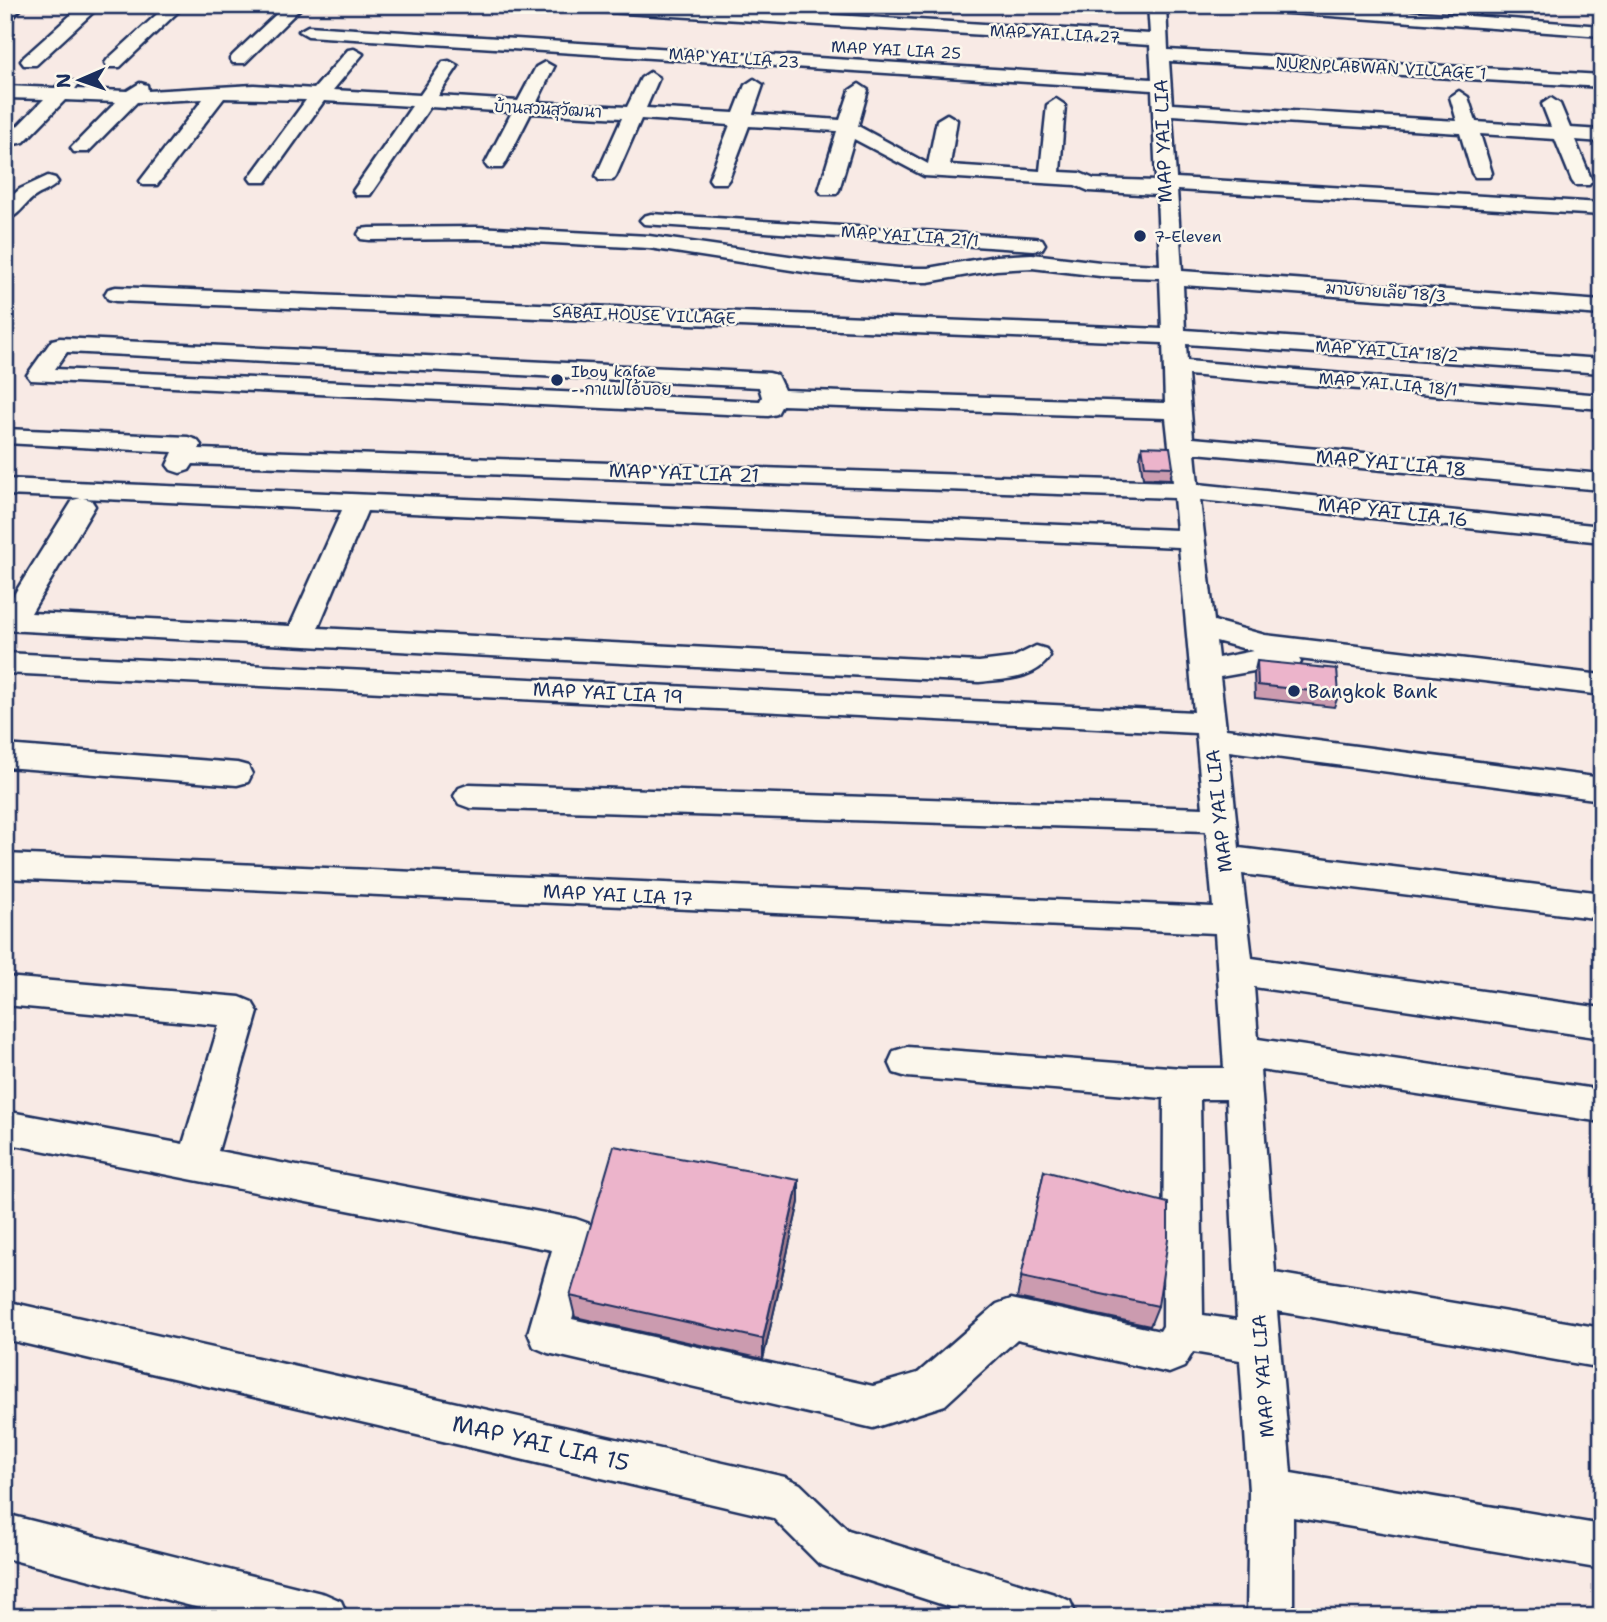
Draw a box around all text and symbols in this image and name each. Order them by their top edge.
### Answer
street label: MAP YAI LIA 27 [989,20,1121,48]
street label: MAP YAI LIA 25 [830,36,962,64]
street label: MAP YAI LIA 23 [668,43,800,73]
north arrow [46,46,116,116]
street label: NURNPLABWAN VILLAGE 1 [1275,52,1487,84]
text: N [51,73,76,89]
street label: MAP YAI LIA [1148,79,1178,203]
street label: บ้านสวนสุวัฒนา [493,96,603,124]
street label: MAP YAI LIA 21/1 [840,221,980,251]
place label: 7-Eleven [1154,226,1222,247]
marker: 7-Eleven [1132,228,1148,244]
street label: มาบยายเลีย 18/3 [1325,277,1447,307]
street label: SABAI HOUSE VILLAGE [552,301,736,329]
street label: MAP YAI LIA 18/2 [1315,336,1459,366]
place label: Iboy kafae - กาแฟไอ้บอย [571,361,672,400]
street label: MAP YAI LIA 18/1 [1318,367,1458,401]
marker: Iboy kafae - กาแฟไอ้บอย [549,372,565,388]
street label: MAP YAI LIA 18 [1315,444,1467,482]
street label: MAP YAI LIA 21 [608,458,760,488]
street label: MAP YAI LIA 16 [1317,492,1469,532]
street label: MAP YAI LIA 19 [532,677,684,709]
place label: Bangkok Bank [1308,679,1438,704]
marker: Bangkok Bank [1286,683,1302,699]
street label: MAP YAI LIA [1200,748,1238,874]
street label: MAP YAI LIA 17 [542,879,694,911]
street label: MAP YAI LIA [1246,1313,1280,1439]
street label: MAP YAI LIA 15 [450,1408,632,1478]

